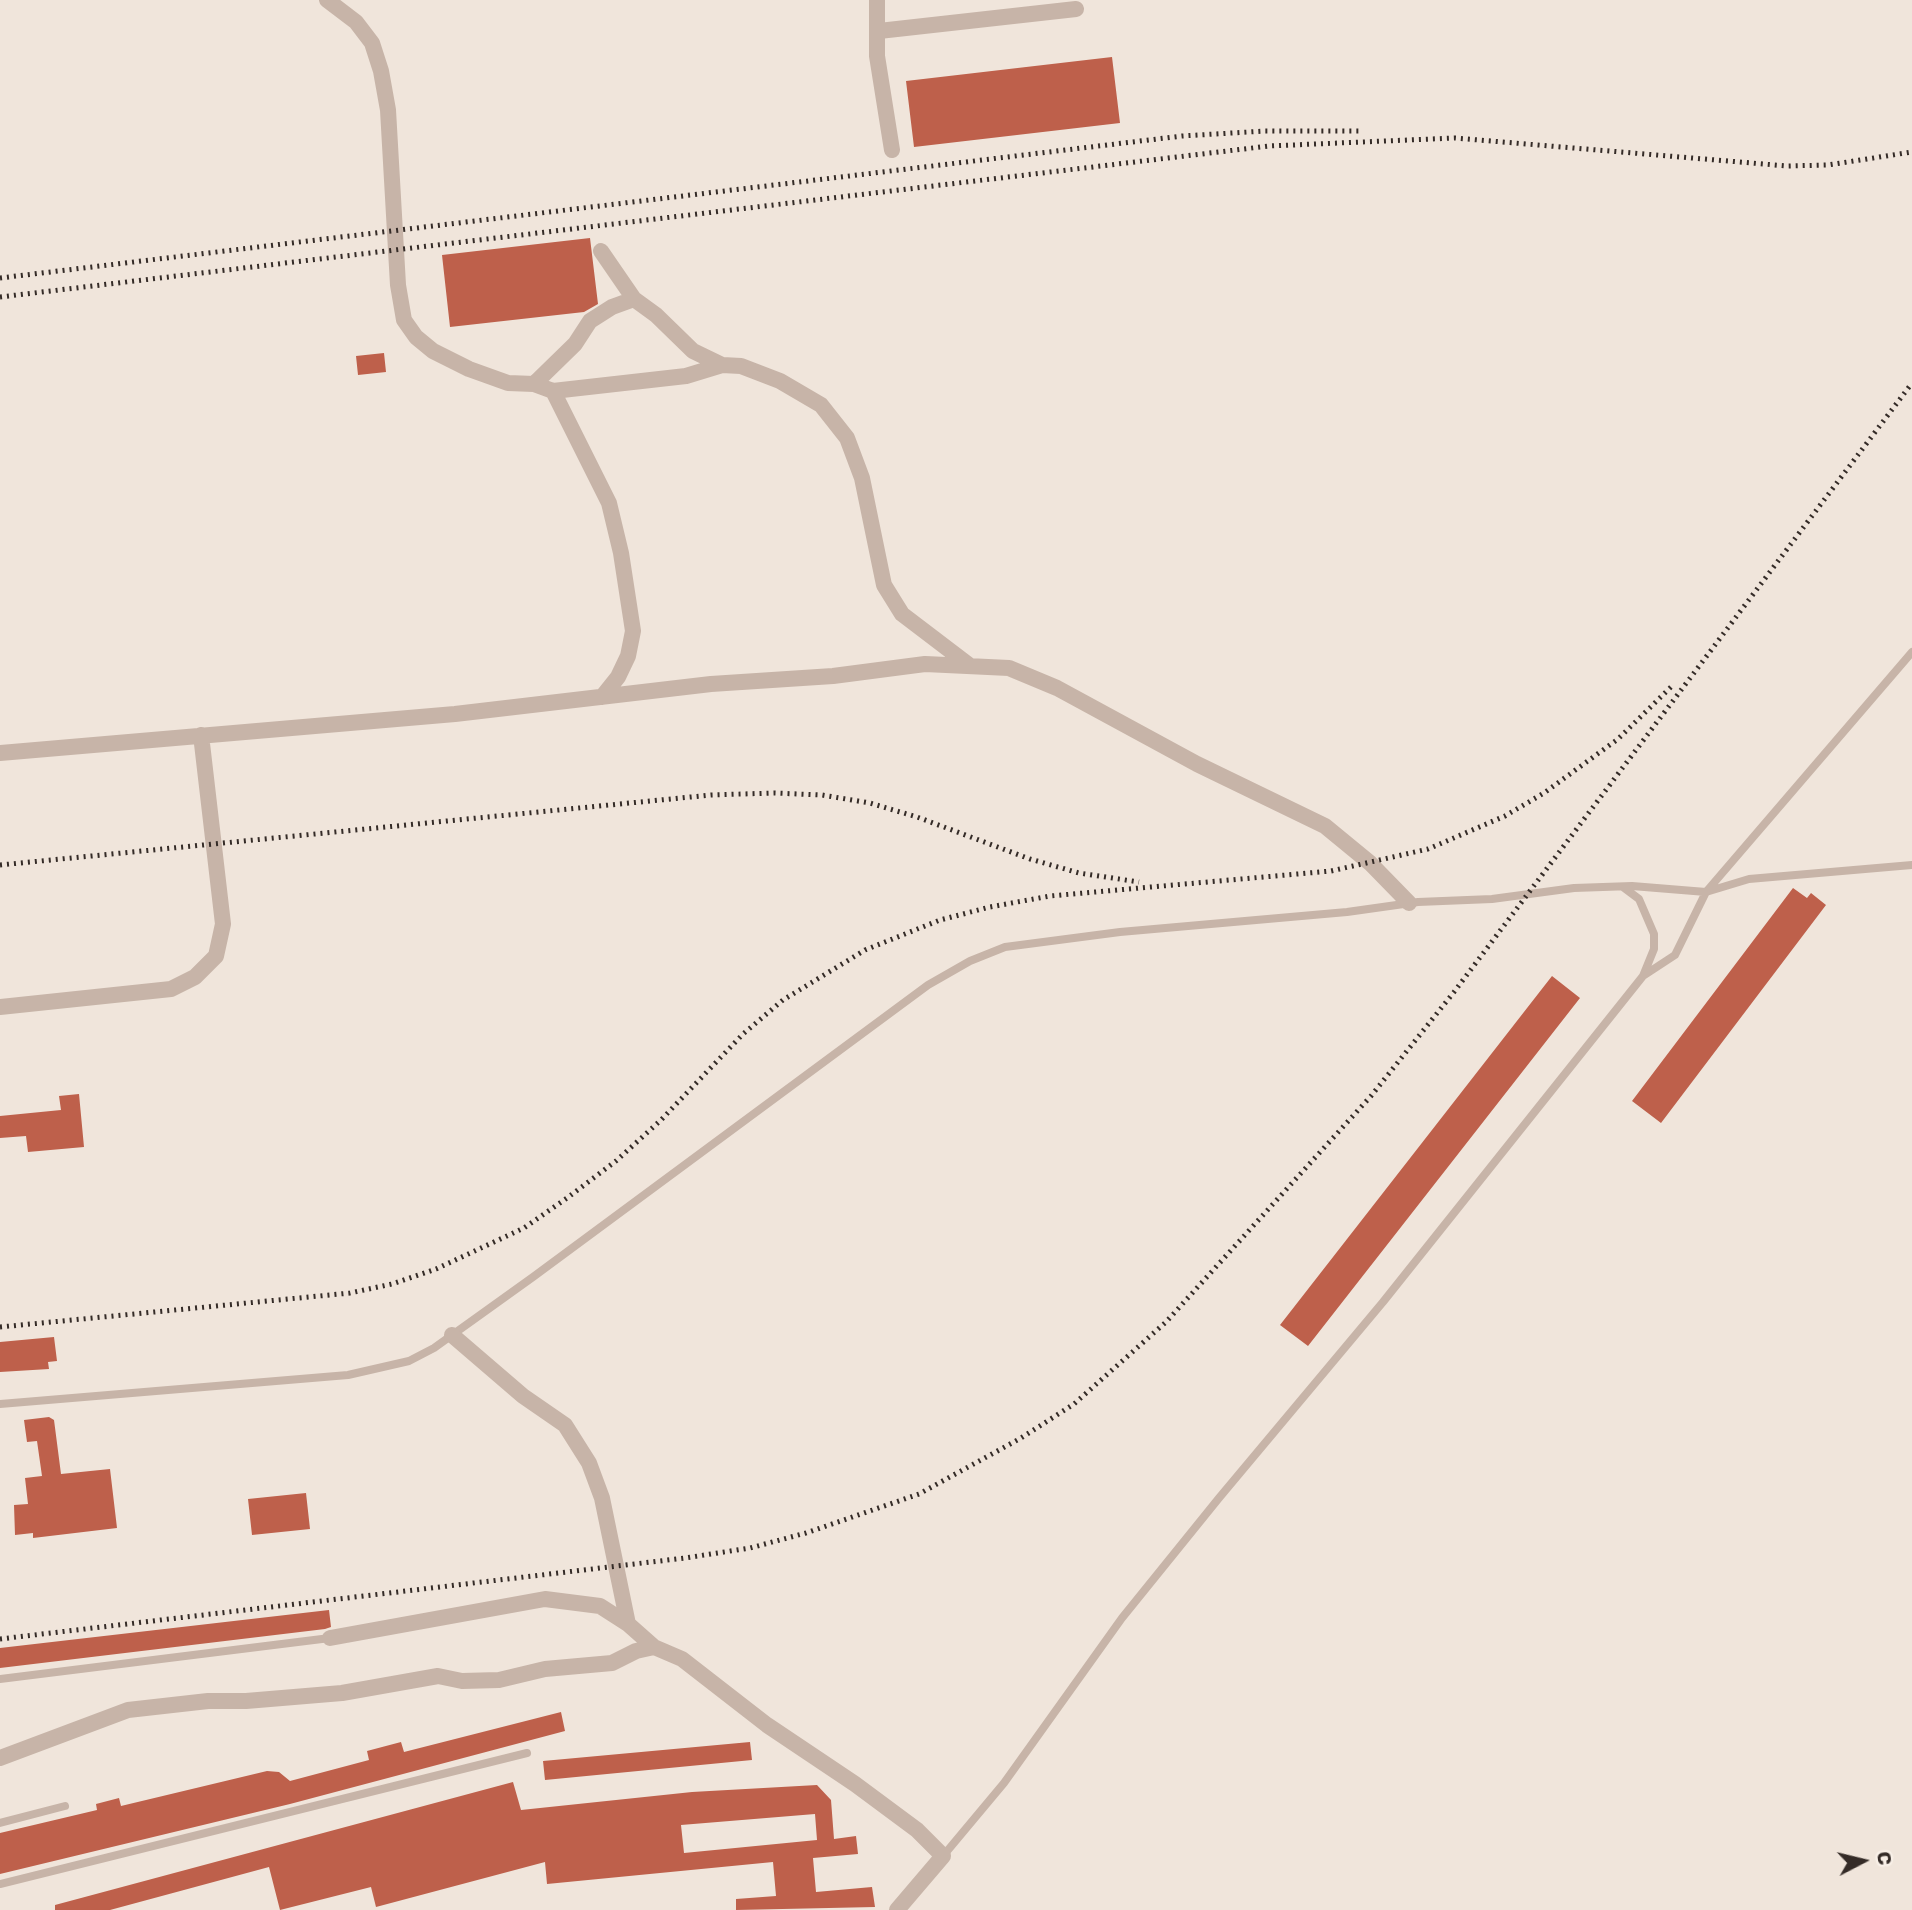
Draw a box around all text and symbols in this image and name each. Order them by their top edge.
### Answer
north arrow [1828,1826,1898,1896]
text: С [1872,1850,1897,1866]

